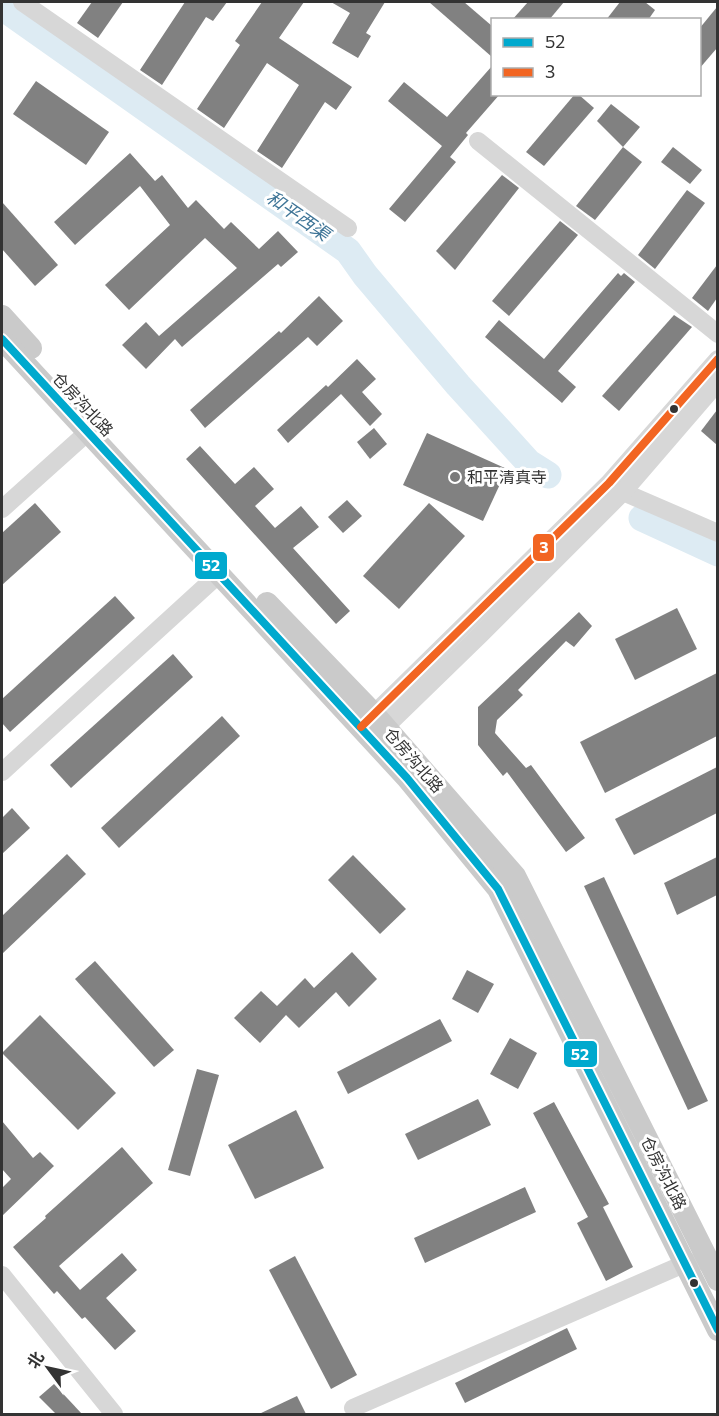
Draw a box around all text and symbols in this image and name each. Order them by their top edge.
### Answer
legend [491,18,701,96]
text: 52 [545,30,565,52]
text: 3 [545,60,555,82]
water label: 和平西渠 [263,186,337,247]
street label: 仓房沟北路 [49,368,118,439]
unlabelled marker [668,403,680,415]
place label: 和平清真寺 [467,467,547,486]
marker: 和平清真寺 [448,470,462,484]
line badge: 3 [532,533,555,562]
text: 3 [539,537,549,556]
line badge: 52 [194,551,228,580]
text: 52 [202,555,220,574]
street label: 仓房沟北路 [381,723,448,796]
line badge: 52 [563,1040,598,1068]
text: 52 [571,1044,589,1063]
street label: 仓房沟北路 [638,1133,691,1213]
unlabelled marker [688,1277,700,1289]
north arrow [18,1338,78,1398]
text: 北 [23,1348,47,1371]

